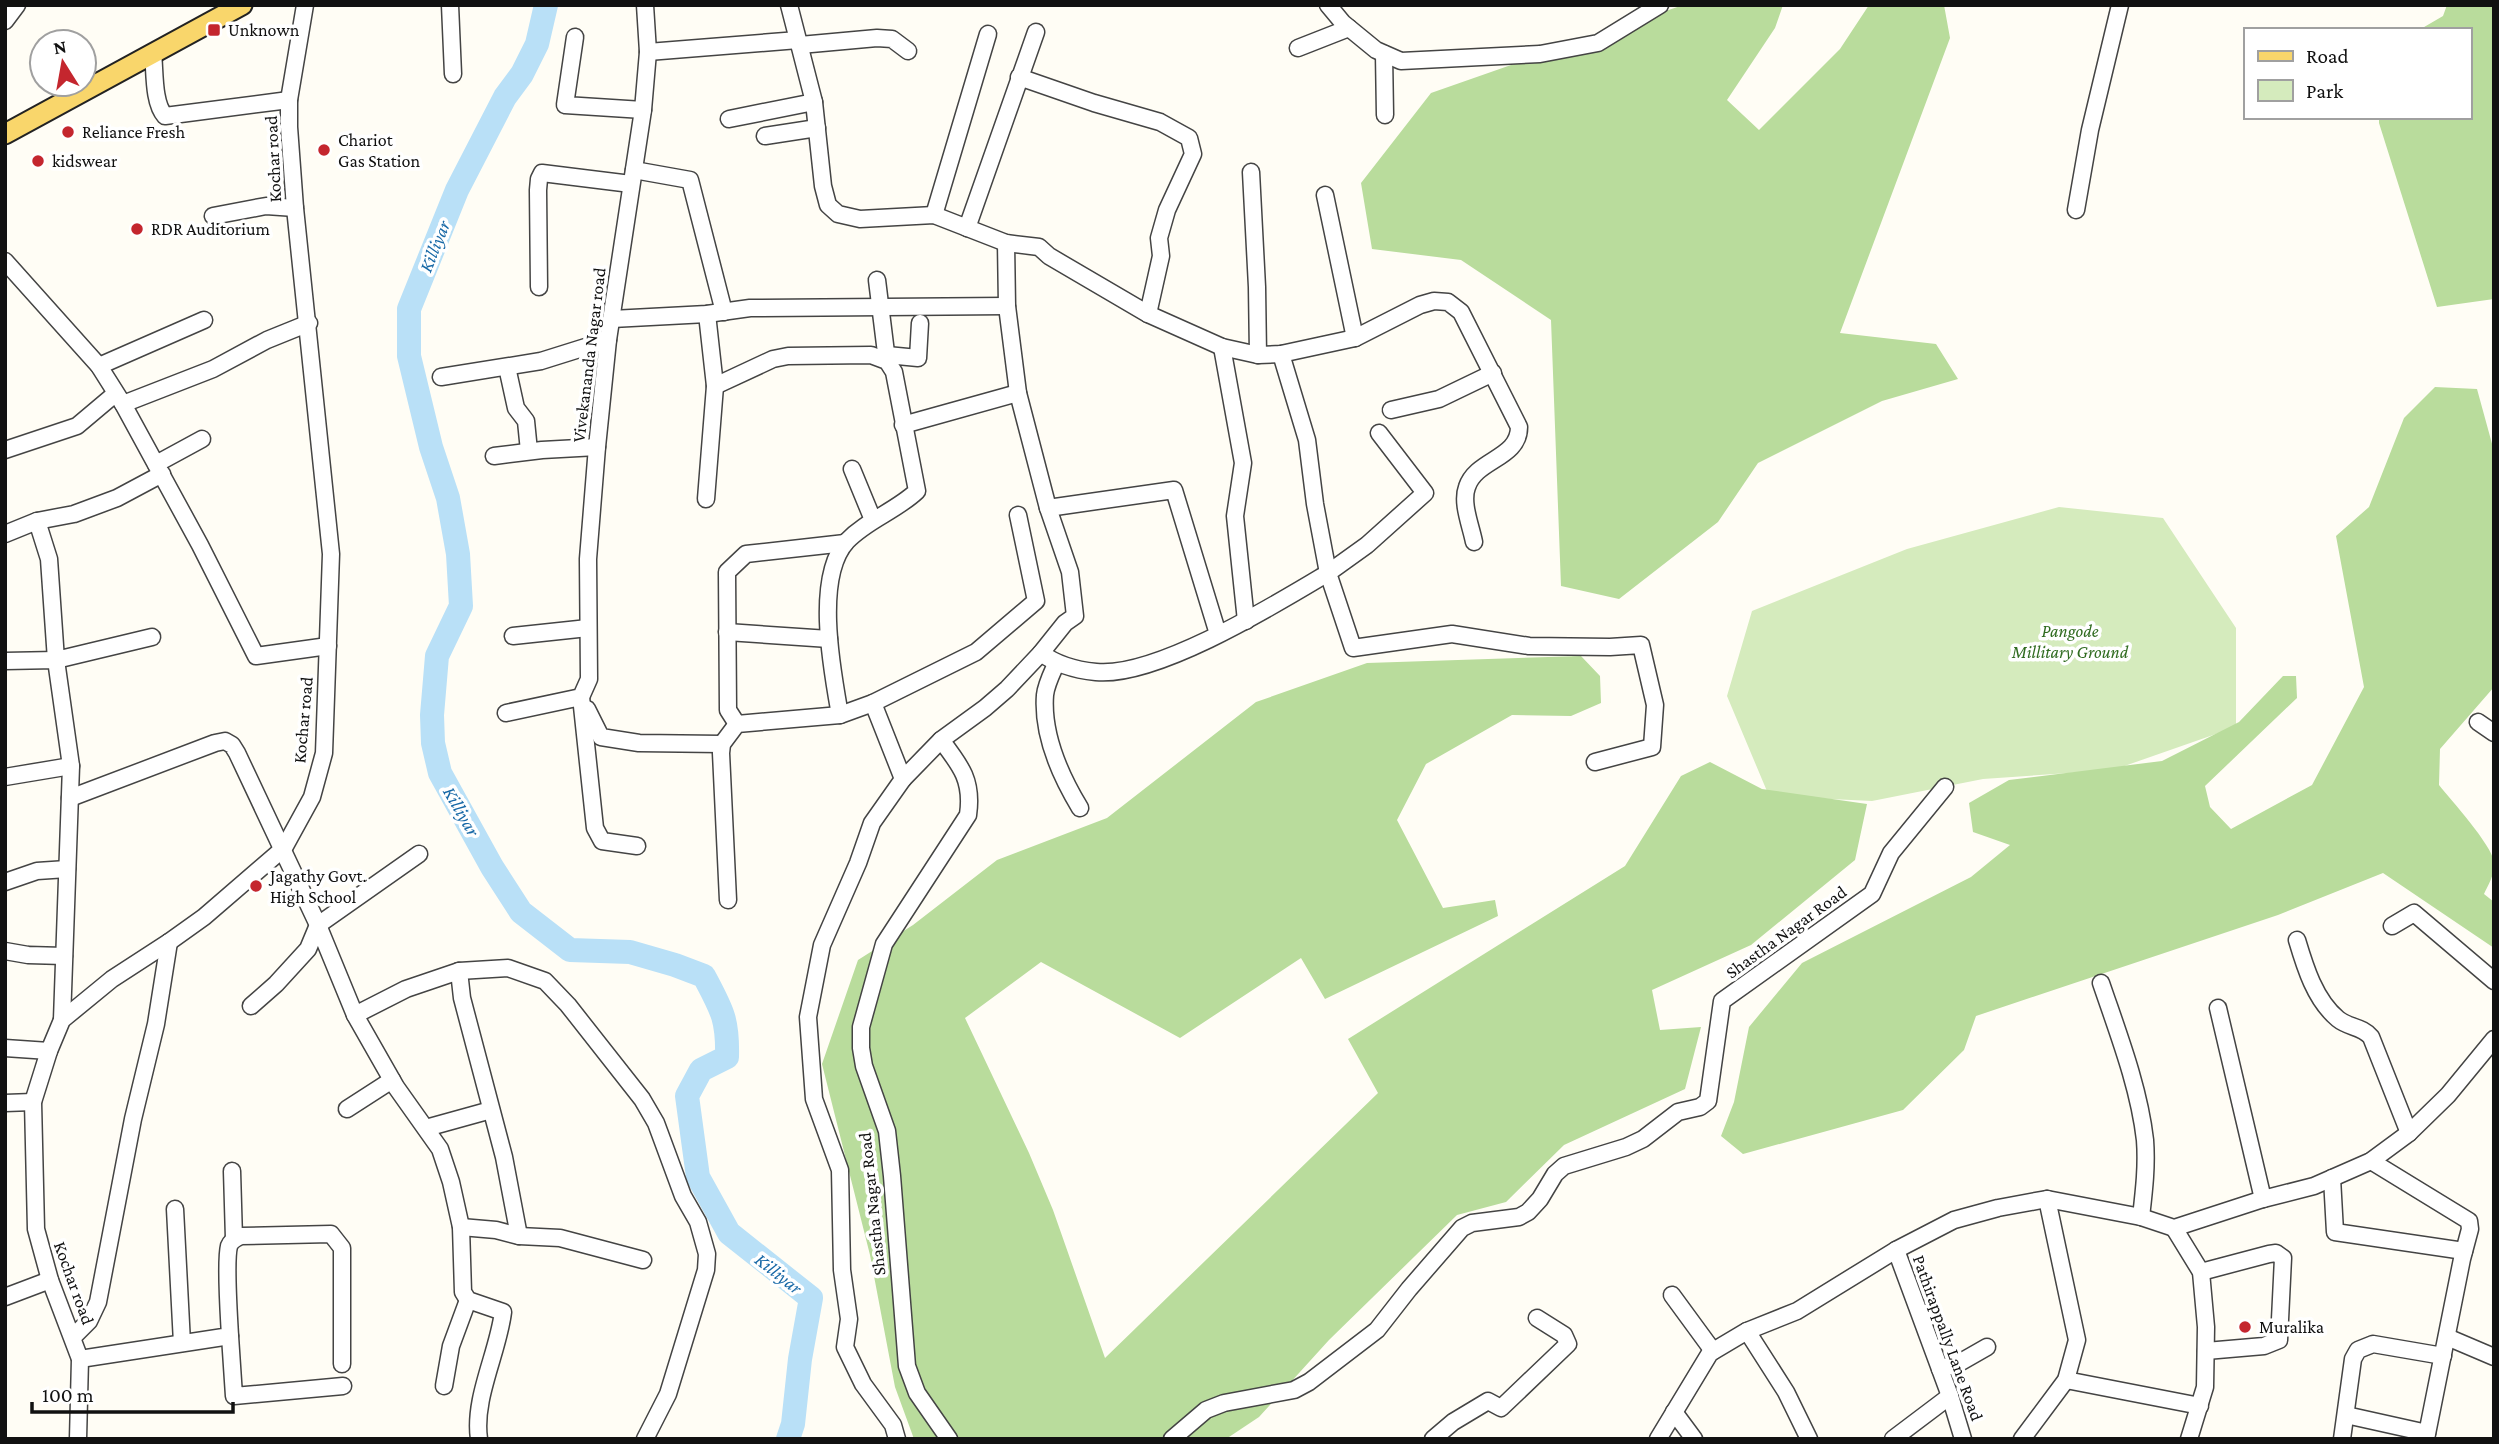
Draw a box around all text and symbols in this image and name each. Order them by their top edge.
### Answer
place label: Unknown [228,20,300,40]
marker: Unknown [206,22,222,38]
north arrow [28,28,98,98]
legend [2244,28,2471,119]
text: N [51,35,68,58]
text: Road [2306,44,2349,68]
text: Park [2306,79,2343,103]
street label: Kochar road [261,115,285,203]
place label: Reliance Fresh [82,122,186,142]
marker: Reliance Fresh [60,124,76,140]
place label: Chariot Gas Station [338,130,420,171]
marker: Chariot Gas Station [316,142,332,158]
place label: kidswear [52,151,118,171]
marker: kidswear [30,153,46,169]
water label: Killiyar [415,216,455,275]
place label: RDR Auditorium [151,219,271,239]
marker: RDR Auditorium [129,221,145,237]
street label: Vivekananda Nagar road [568,266,610,444]
park label: Pangode Millitary Ground [2011,621,2129,662]
street label: Kochar road [289,675,317,764]
water label: Killiyar [439,783,485,841]
place label: Jagathy Govt. High School [268,866,367,907]
marker: Jagathy Govt. High School [248,878,264,894]
street label: Shastha Nagar Road [1722,881,1851,982]
street label: Shastha Nagar Road [854,1131,889,1277]
street label: Kochar road [50,1239,98,1328]
water label: Killiyar [751,1249,807,1299]
street label: Pathirappally Lane Road [1909,1252,1987,1424]
place label: Muralika [2259,1317,2324,1337]
marker: Muralika [2237,1319,2253,1335]
scale bar [32,1370,233,1414]
text: 100 m [42,1383,94,1407]

